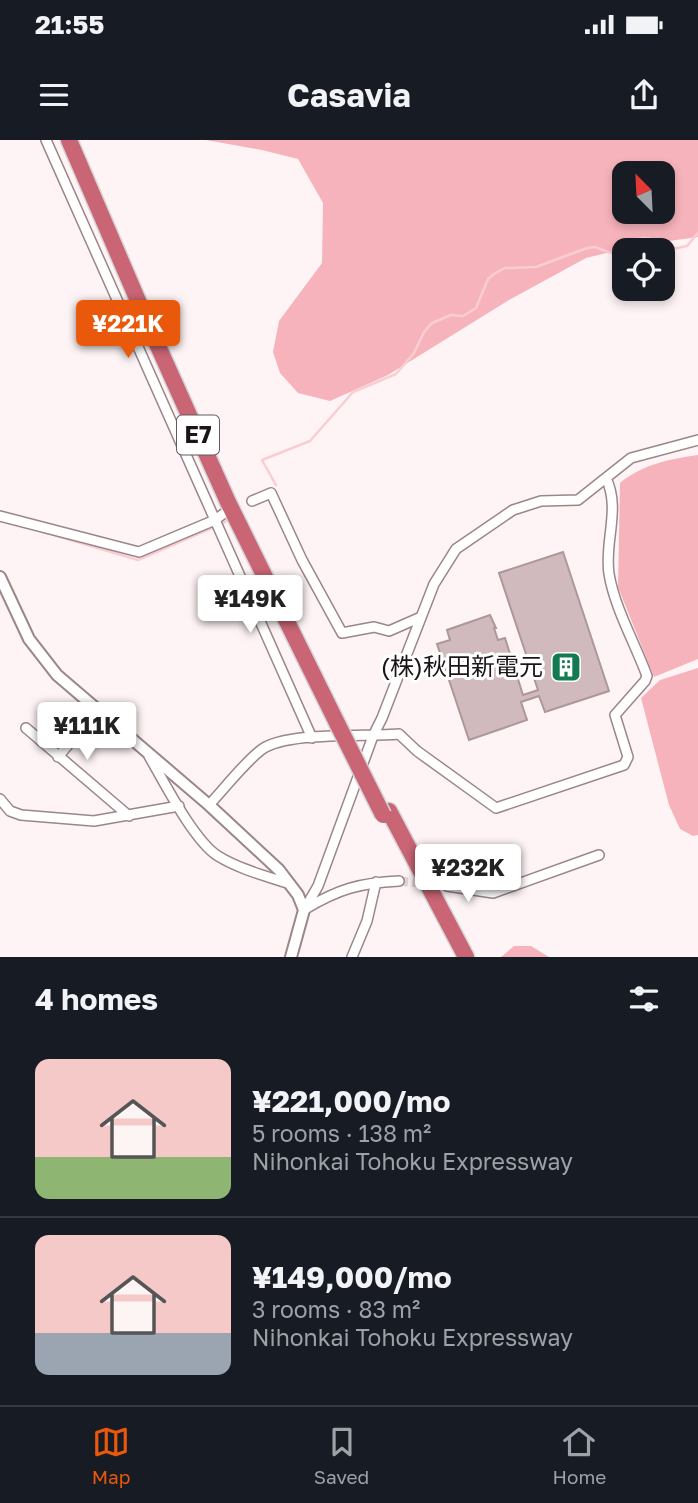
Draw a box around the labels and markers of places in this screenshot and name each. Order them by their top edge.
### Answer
pin: ¥221K [79,300,177,360]
pin: ¥149K [201,575,299,635]
building icon: (株)秋田新電元 [549,650,583,684]
place label: (株)秋田新電元 [381,651,543,680]
pin: ¥111K [38,702,136,762]
pin: ¥232K [419,844,517,904]

